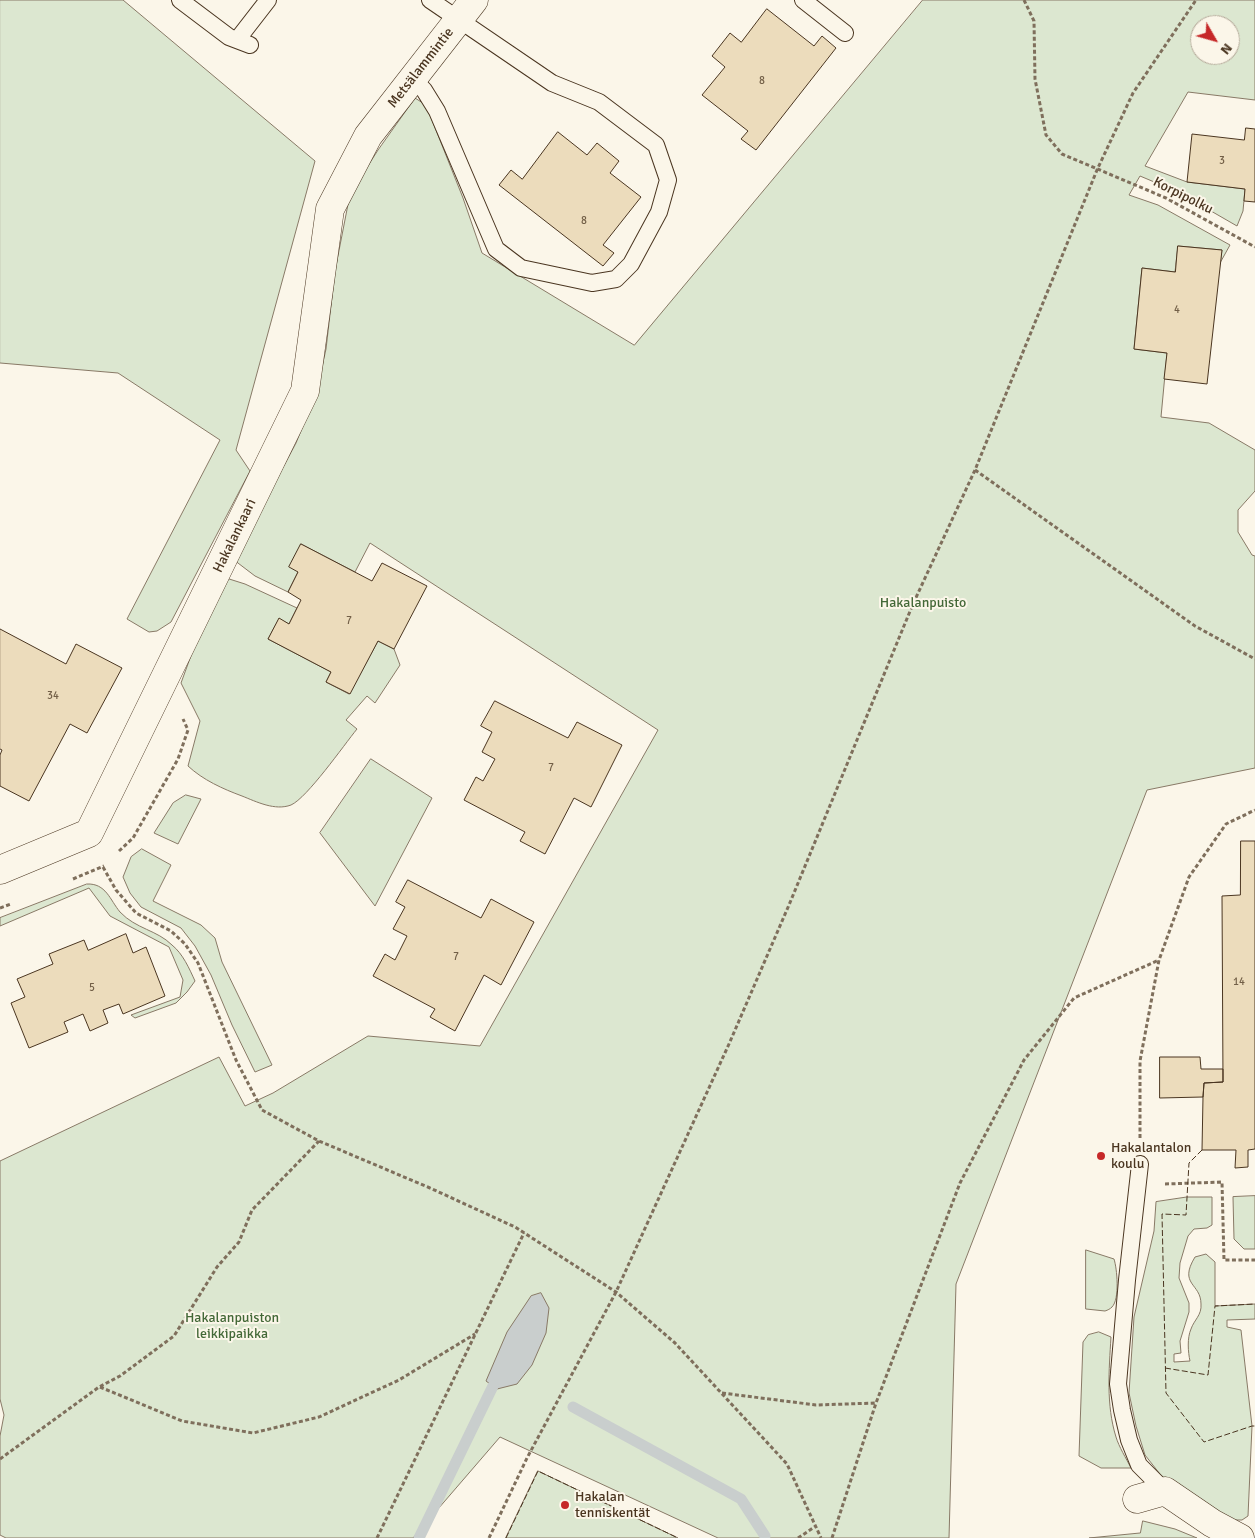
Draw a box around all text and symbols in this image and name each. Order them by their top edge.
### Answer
north arrow [1190,15,1240,65]
street label: Metsälammintie [384,25,458,111]
text: N [1217,40,1236,58]
house number: 8 [759,74,765,88]
house number: 3 [1219,154,1225,168]
street label: Korpipolku [1150,174,1216,218]
house number: 8 [581,214,587,228]
house number: 4 [1174,303,1180,317]
street label: Hakalankaari [210,496,260,576]
park label: Hakalanpuisto [880,595,966,611]
house number: 7 [346,614,352,628]
house number: 34 [47,689,59,703]
house number: 7 [548,761,554,775]
house number: 7 [453,950,459,964]
house number: 14 [1233,975,1245,989]
house number: 5 [89,981,95,995]
place label: Hakalantalon koulu [1111,1140,1191,1172]
marker: Hakalantalon koulu [1095,1150,1107,1162]
park label: Hakalanpuiston leikkipaikka [185,1310,279,1342]
place label: Hakalan tenniskentät [575,1489,650,1521]
marker: Hakalan tenniskentät [559,1499,571,1511]

